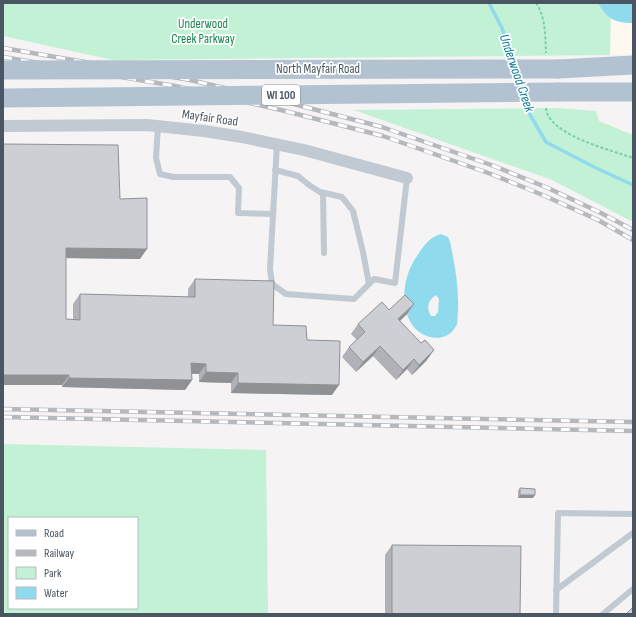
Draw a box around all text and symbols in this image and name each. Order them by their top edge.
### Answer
park label: Underwood Creek Parkway [171,16,235,47]
water label: Underwood Creek [496,32,539,115]
street label: North Mayfair Road [276,61,360,77]
road number: WI 100 [262,85,300,105]
street label: Mayfair Road [181,106,239,130]
legend [8,517,138,609]
text: Road [44,526,64,541]
text: Railway [44,546,75,561]
text: Park [44,566,62,581]
text: Water [44,586,68,601]

